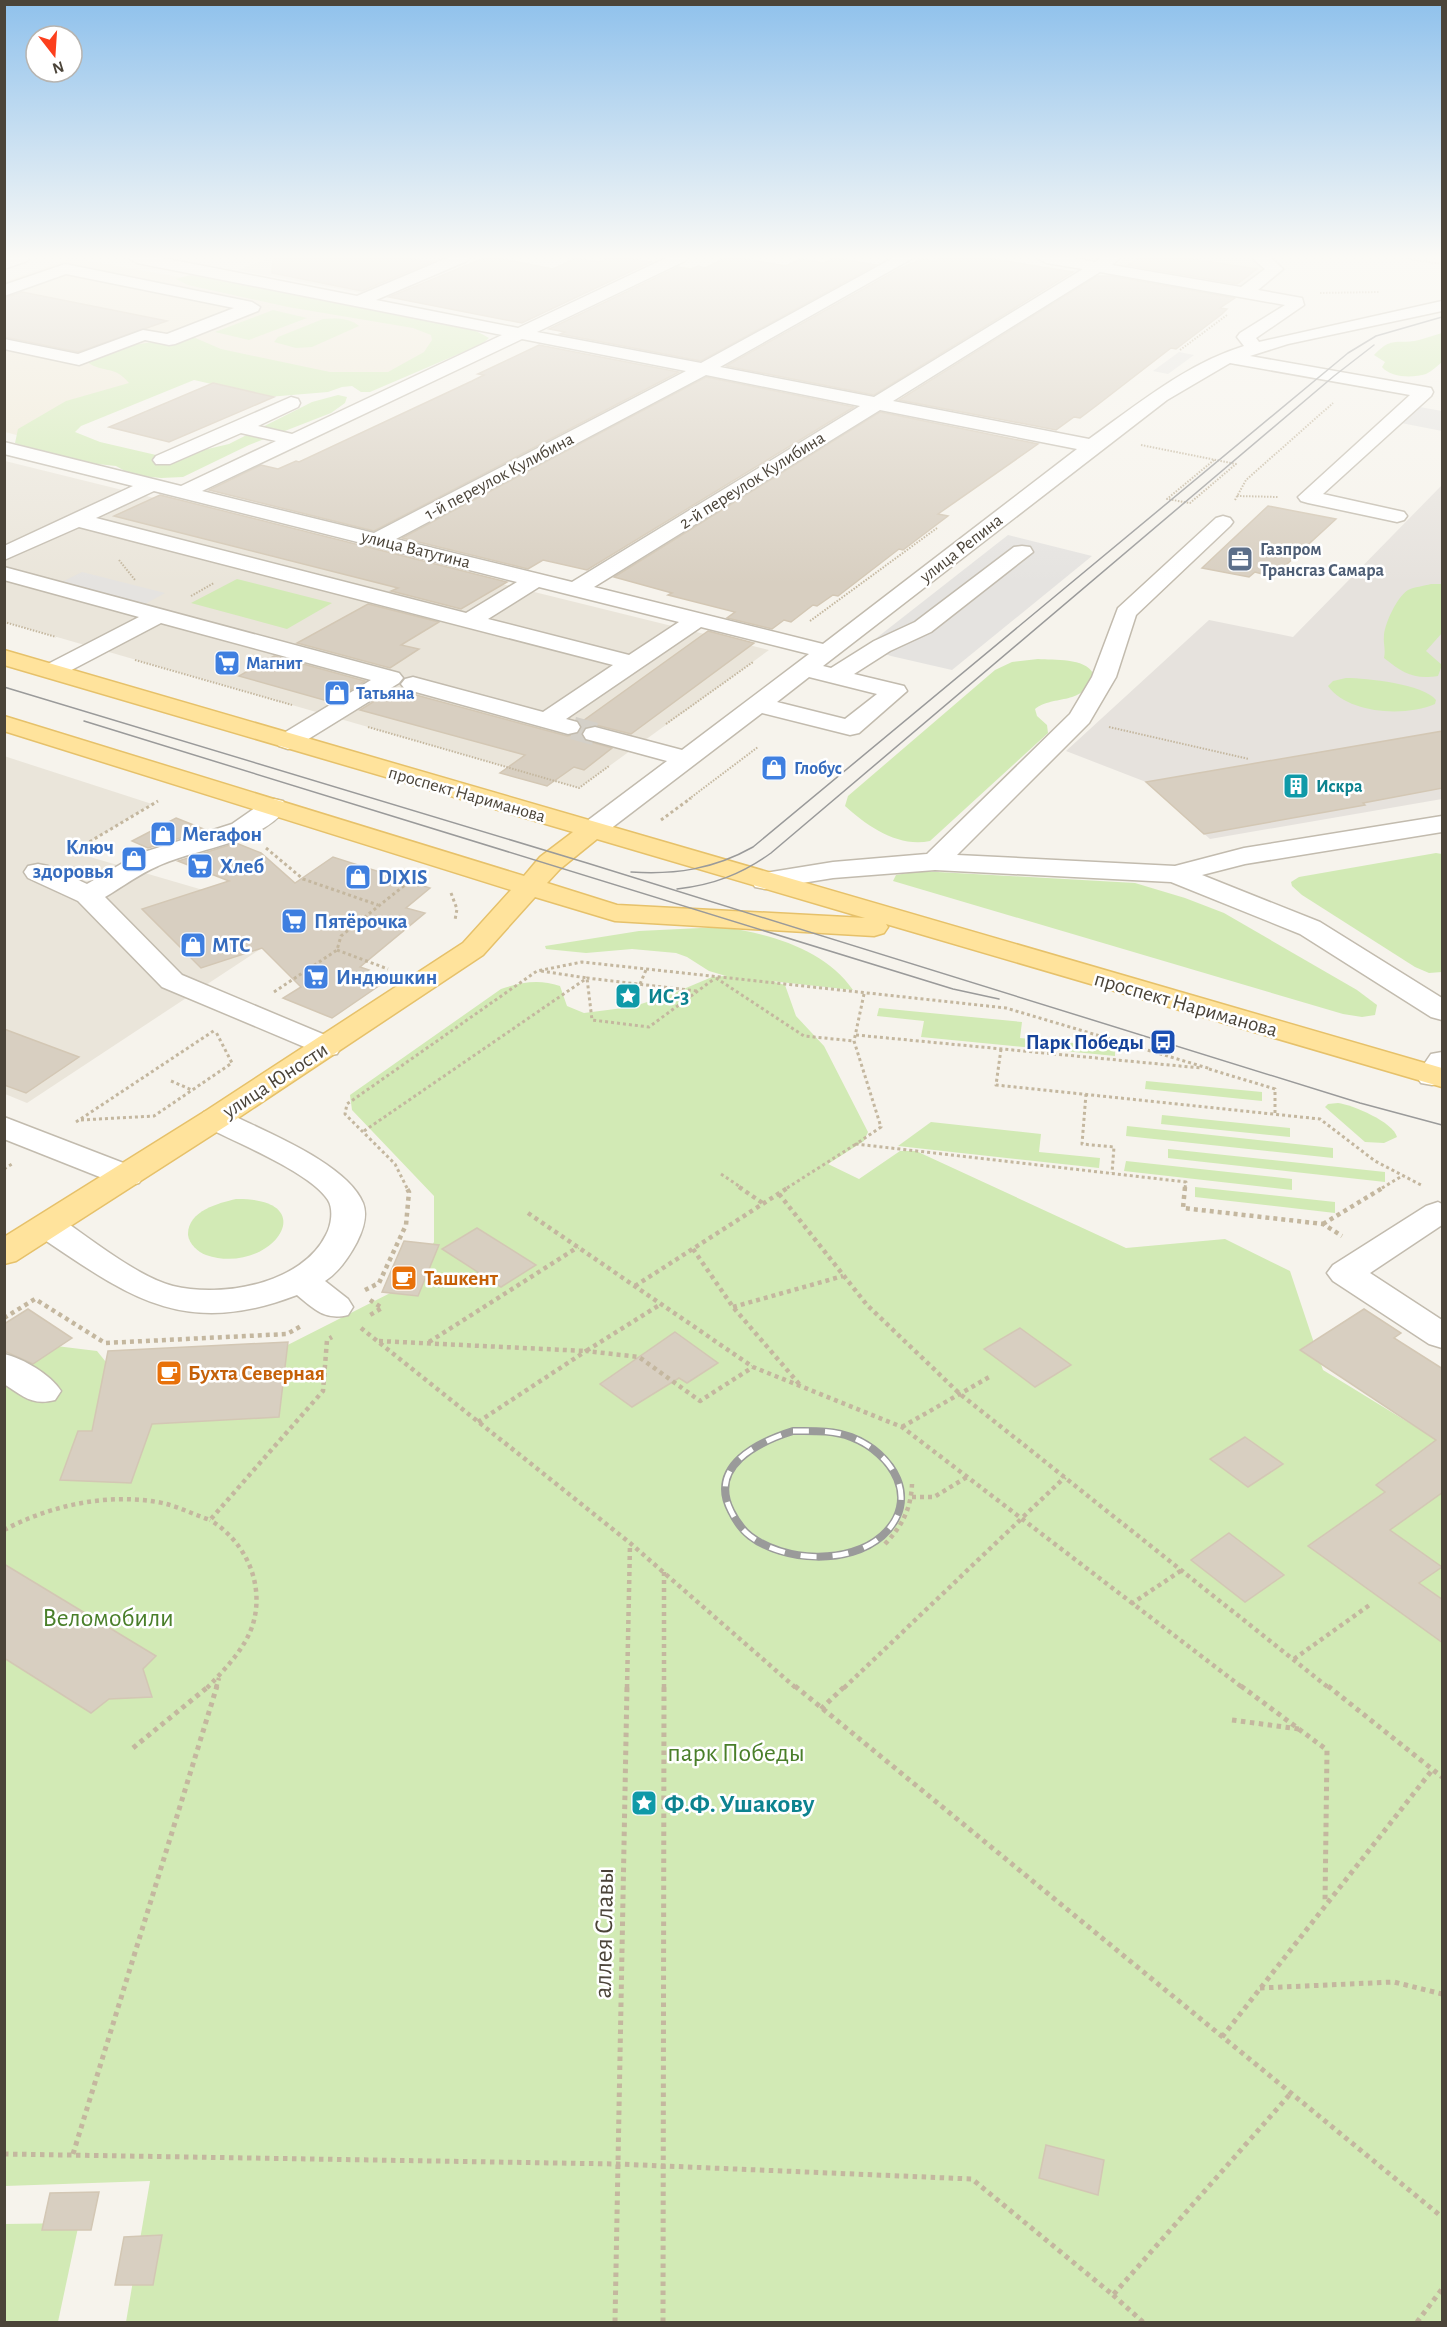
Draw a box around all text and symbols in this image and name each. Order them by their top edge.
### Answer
north arrow [24,24,84,84]
text: N [50,58,66,77]
street label: 2-й переулок Кулибина [676,428,828,533]
street label: 1-й переулок Кулибина [422,429,577,524]
street label: улица Репина [916,511,1006,587]
street label: улица Ватутина [358,527,472,572]
place label: Газпром Трансгаз Самара [1260,541,1385,580]
office icon: Газпром Трансгаз Самара [1225,544,1255,574]
supermarket icon: Магнит [212,648,242,678]
place label: Магнит [246,655,303,673]
shop icon: Татьяна [322,678,352,708]
place label: Татьяна [356,685,415,703]
shop icon: Глобус [759,753,789,783]
place label: Глобус [794,760,842,778]
street label: проспект Нариманова [386,764,547,826]
building icon: Искра [1281,771,1311,801]
place label: Искра [1316,778,1363,796]
shop icon: Мегафон [148,819,178,849]
place label: Мегафон [182,824,262,845]
place label: Ключ здоровья [33,837,114,882]
shop icon: Ключ здоровья [119,844,149,874]
supermarket icon: Хлеб [185,851,215,881]
place label: Хлеб [220,856,264,877]
shop icon: DIXIS [343,862,373,892]
place label: DIXIS [378,867,428,888]
supermarket icon: Пятёрочка [279,906,309,936]
place label: Пятёрочка [314,911,408,932]
shop icon: МТС [178,930,208,960]
place label: МТС [212,935,251,956]
supermarket icon: Индюшкин [301,962,331,992]
place label: Индюшкин [336,967,437,988]
street label: проспект Нариманова [1092,968,1280,1041]
place icon: ИС-3 [613,981,643,1011]
place label: ИС-3 [648,986,689,1007]
bus stop icon: Парк Победы [1148,1027,1178,1057]
place label: Парк Победы [1026,1032,1144,1053]
street label: улица Юности [218,1039,332,1123]
cafe icon: Ташкент [389,1263,419,1293]
place label: Ташкент [424,1268,499,1289]
cafe icon: Бухта Северная [154,1358,184,1388]
place label: Бухта Северная [188,1363,325,1384]
park label: Веломобили [42,1605,174,1631]
park label: парк Победы [667,1740,805,1766]
place icon: Ф.Ф. Ушакову [629,1788,659,1818]
place label: Ф.Ф. Ушакову [664,1791,815,1817]
street label: аллея Славы [590,1868,618,1998]

